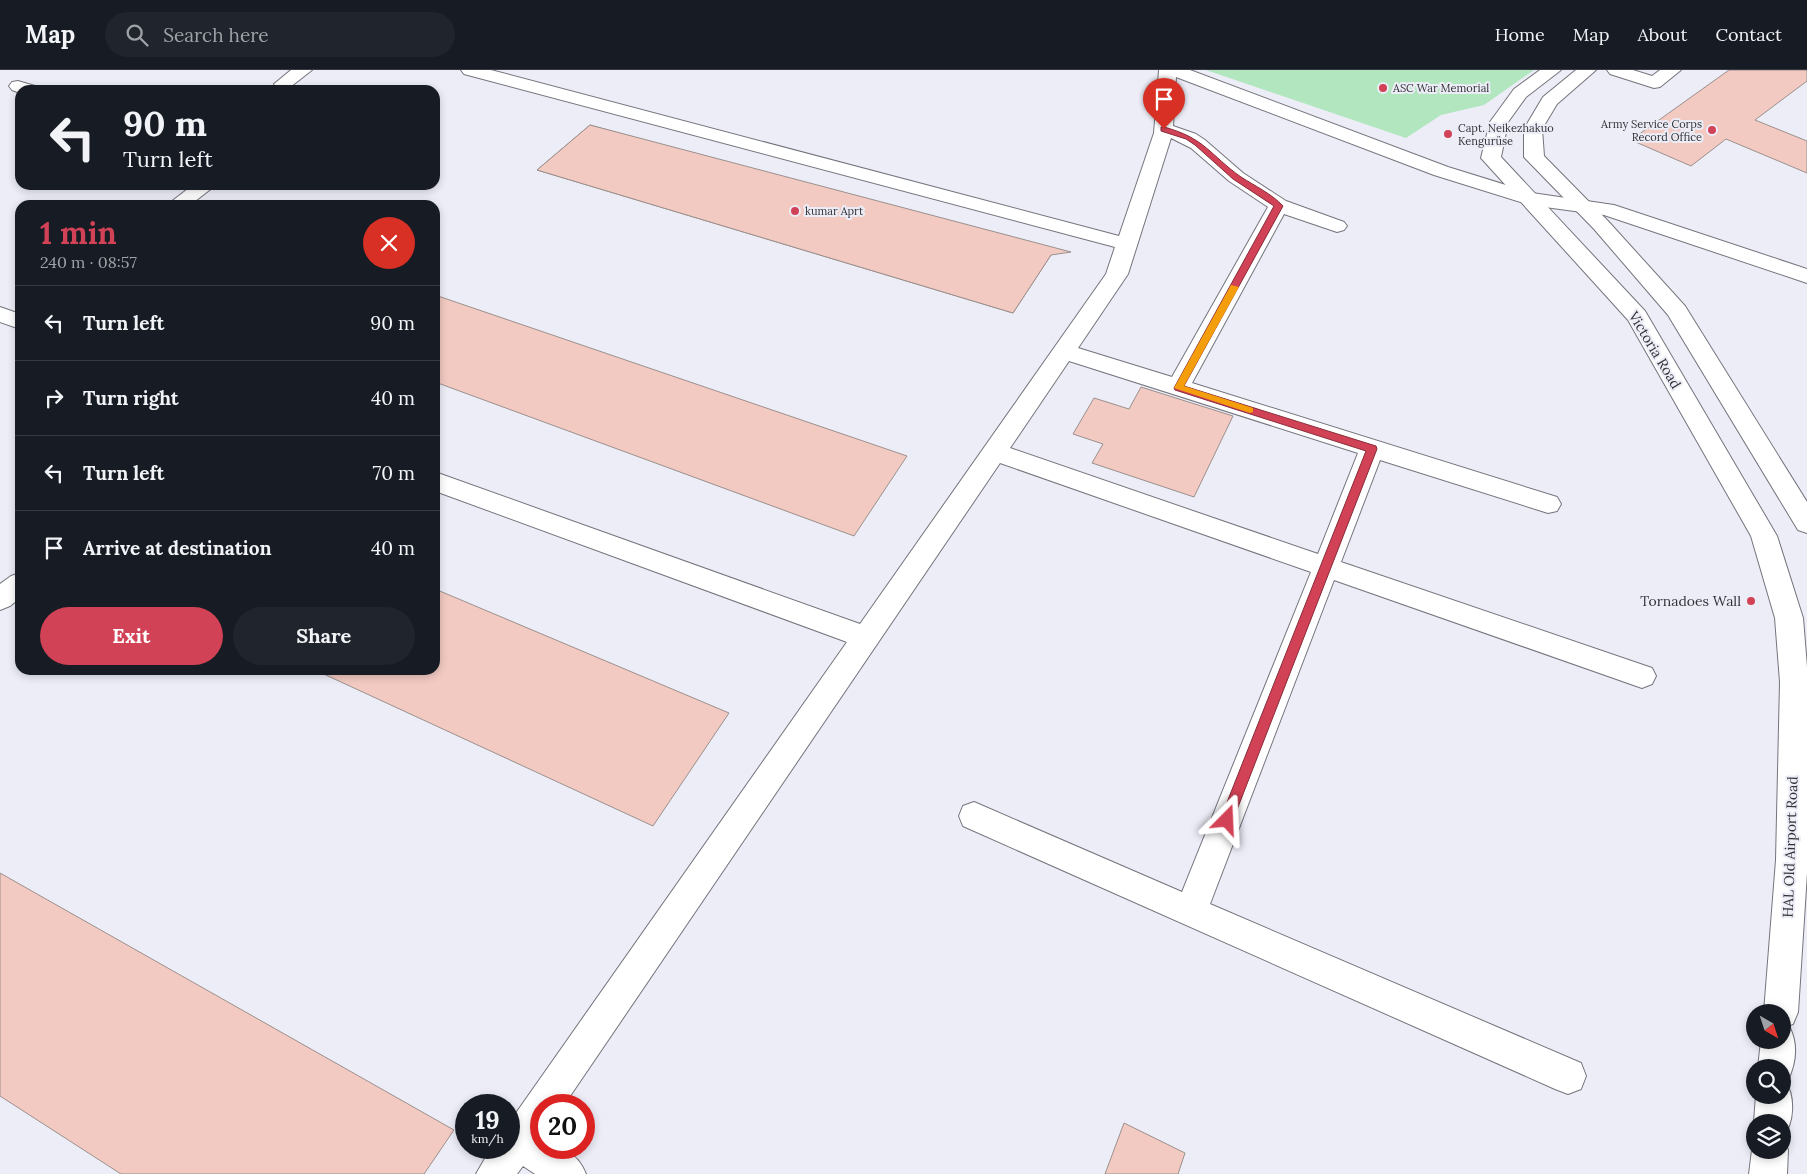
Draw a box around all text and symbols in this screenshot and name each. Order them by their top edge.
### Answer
search box [105,12,455,57]
text: Map [25,19,75,50]
icon: search [123,21,151,49]
text: Search here [163,23,269,47]
text: Home [1495,23,1545,46]
text: Map [1573,23,1609,46]
text: About [1637,23,1687,46]
text: Contact [1715,23,1782,46]
pin [1143,78,1185,129]
place label: ASC War Memorial [1392,81,1489,95]
marker: ASC War Memorial [1377,82,1389,94]
icon: arrive [1150,85,1178,113]
text: 90 m [123,101,207,146]
icon: left [40,105,105,170]
place label: Army Service Corps Record Office [1600,117,1702,144]
place label: Capt. Neikezhakuo Kengurüse [1458,121,1554,148]
marker: Army Service Corps Record Office [1706,124,1718,136]
marker: Capt. Neikezhakuo Kengurüse [1442,128,1454,140]
text: Turn left [123,145,213,173]
place label: kumar Aprt [805,204,864,218]
marker: kumar Aprt [789,205,801,217]
text: 1 min [40,214,117,252]
button: close [363,217,415,269]
text: 240 m · 08:57 [40,252,137,272]
street label: Victoria Road [1624,307,1685,392]
icon: left [40,309,68,337]
text: Turn left [83,311,164,335]
text: 90 m [370,311,415,335]
icon: right [40,384,68,412]
text: Turn right [83,386,179,410]
text: 40 m [371,386,415,410]
icon: left [40,459,68,487]
text: Turn left [83,461,164,485]
text: 70 m [372,461,415,485]
icon: arrive [40,534,68,562]
text: Arrive at destination [83,536,272,560]
text: 40 m [371,536,415,560]
place label: Tornadoes Wall [1640,592,1741,610]
marker: Tornadoes Wall [1745,595,1757,607]
button: Exit [40,607,223,665]
button: Share [233,607,415,665]
street label: HAL Old Airport Road [1779,776,1801,918]
position arrow [1200,793,1252,845]
north arrow [1746,1004,1791,1049]
map controls [1746,1004,1791,1159]
button: search [1746,1059,1791,1104]
speed limit sign: 20 [530,1094,595,1159]
text: 19 [475,1104,500,1136]
button: layers [1746,1114,1791,1159]
text: km/h [471,1131,504,1146]

